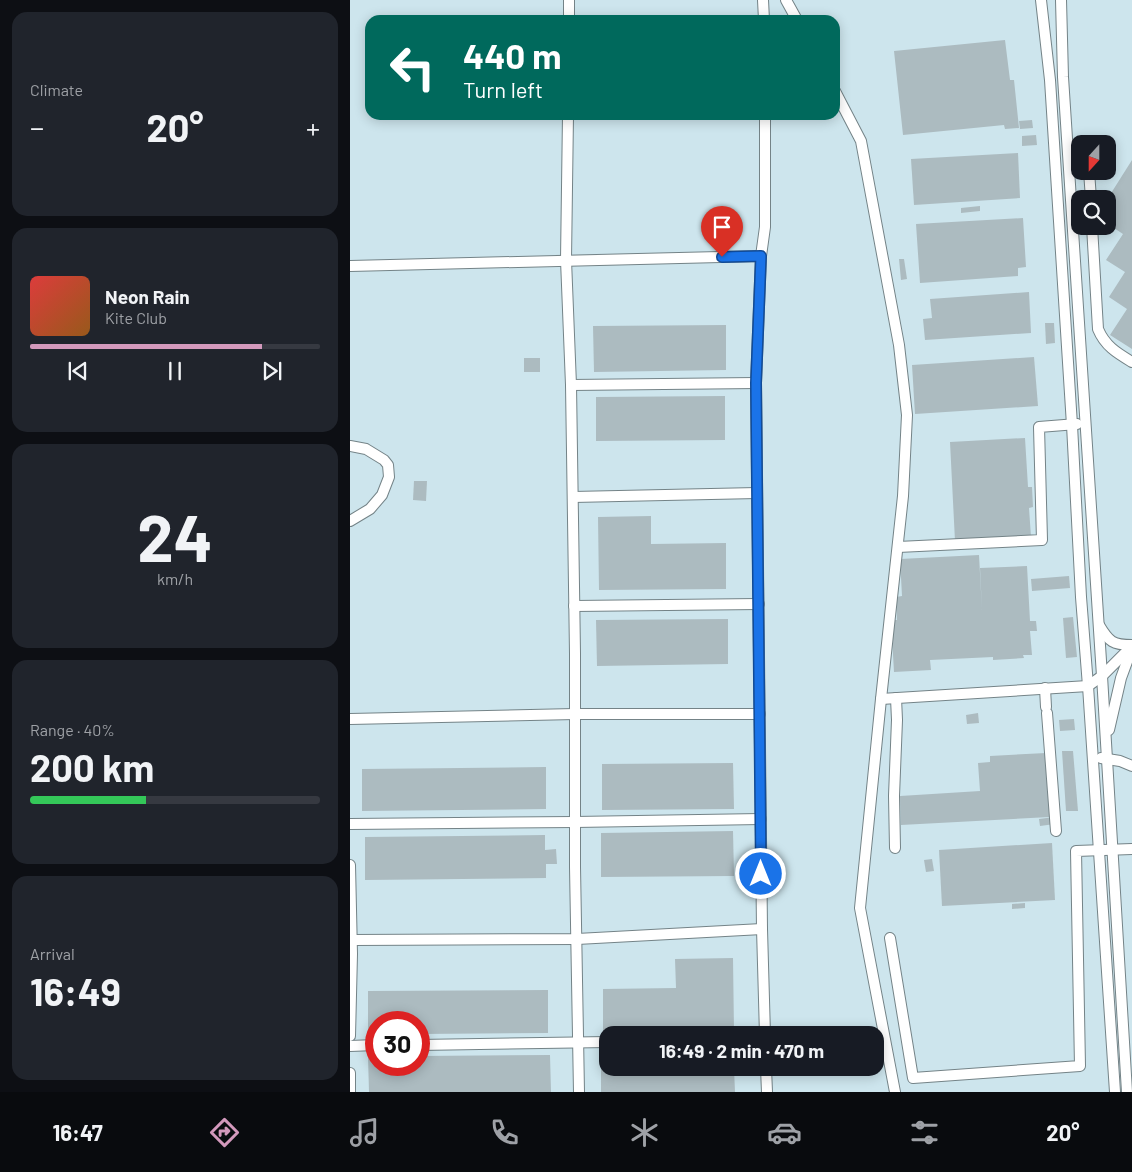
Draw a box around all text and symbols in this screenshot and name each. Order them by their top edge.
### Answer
text: 440 m [463,34,562,76]
icon: left [380,35,445,100]
text: Turn left [463,76,543,102]
text: Climate [30,80,83,99]
text: 20° [146,104,204,150]
text: − [30,110,44,144]
text: + [306,110,320,144]
north arrow [1071,135,1116,180]
map controls [1071,135,1116,235]
button: search [1071,190,1116,235]
pin [701,206,743,257]
icon: arrive [708,213,736,241]
text: Neon Rain [105,285,190,308]
text: Kite Club [105,308,167,327]
icon: previous [64,357,92,385]
icon: pause [161,357,189,385]
icon: next [258,357,286,385]
text: 24 [137,497,213,575]
text: km/h [157,569,193,588]
text: Range · 40% [30,720,115,739]
text: 200 km [30,744,154,790]
position arrow [734,847,786,899]
text: Arrival [30,944,75,963]
text: 16:49 [30,968,121,1014]
speed limit sign: 30 [365,1011,430,1076]
text: 16:49 · 2 min · 470 m [659,1039,824,1062]
icon: directions [207,1115,242,1150]
icon: music [347,1115,382,1150]
icon: phone [487,1115,522,1150]
icon: climate [627,1115,662,1150]
icon: car [767,1115,802,1150]
icon: filters [907,1115,942,1150]
text: 16:47 [52,1119,103,1145]
text: 20° [1046,1119,1079,1145]

